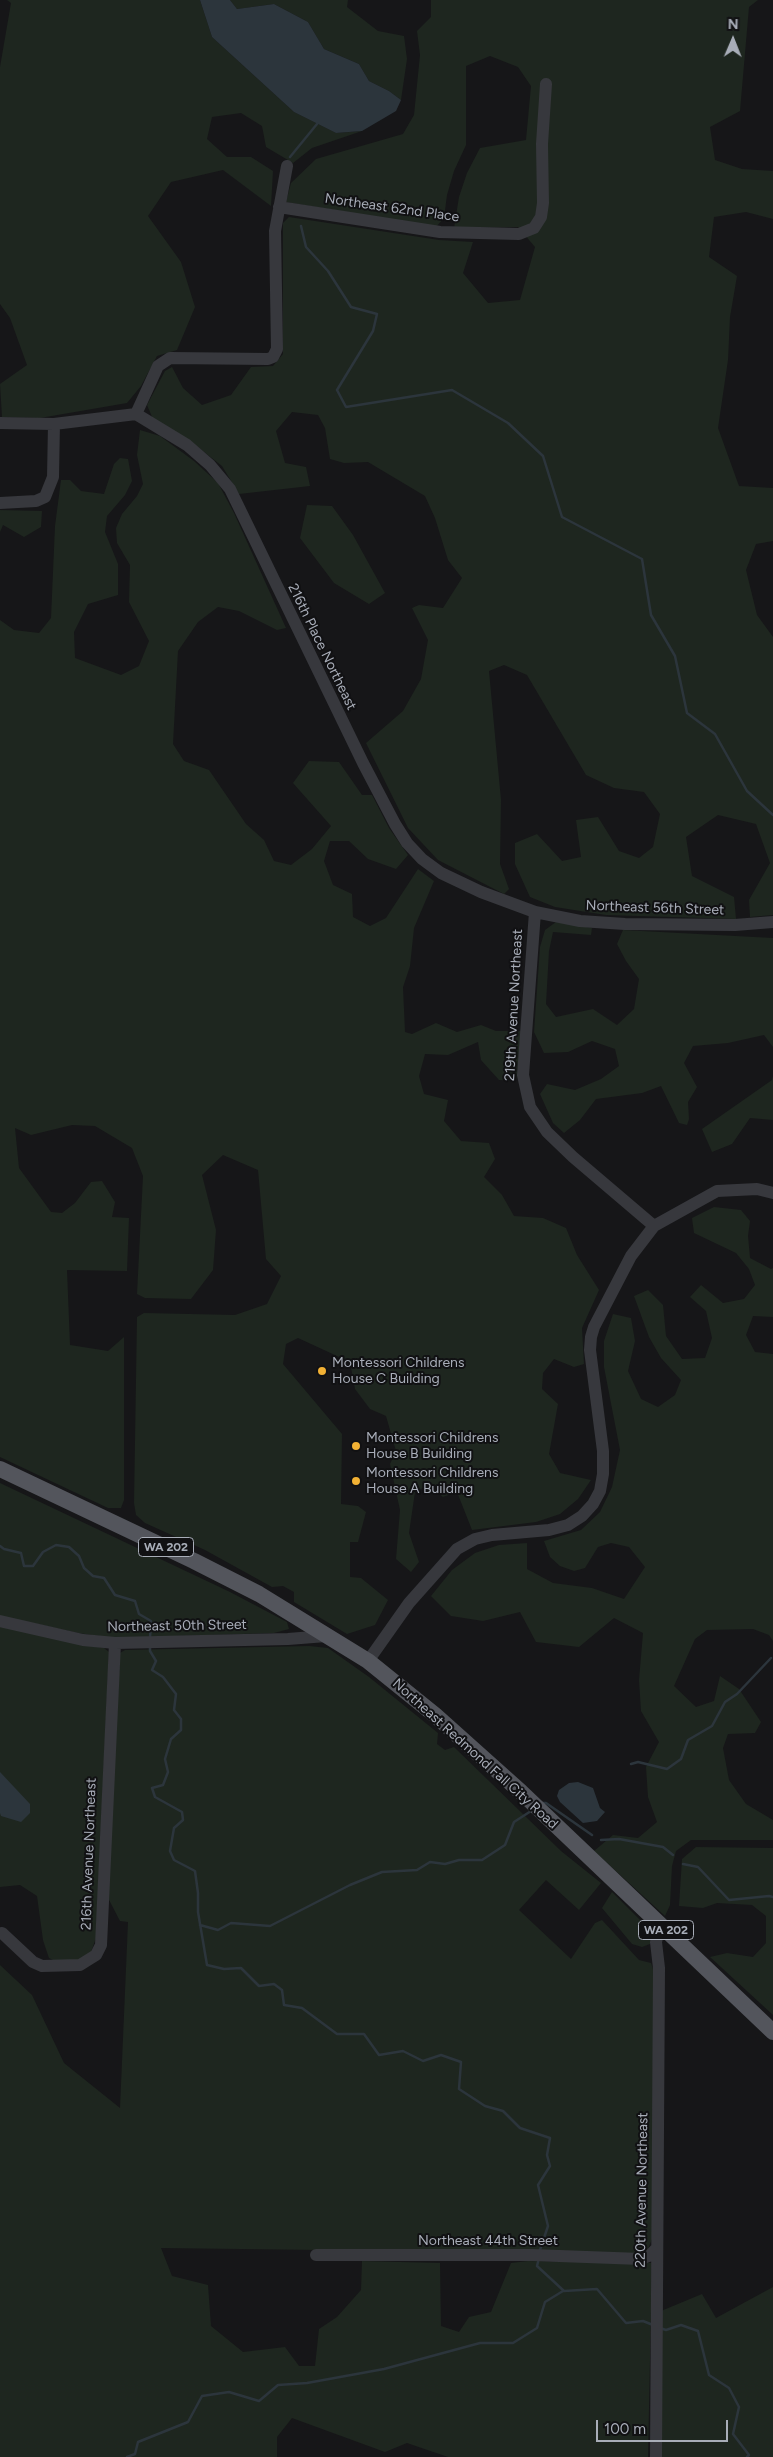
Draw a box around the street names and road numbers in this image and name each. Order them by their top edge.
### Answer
street label: Northeast 62nd Place [324,190,460,226]
street label: 216th Place Northeast [284,581,360,713]
street label: Northeast 56th Street [585,897,725,919]
street label: 219th Avenue Northeast [502,929,526,1081]
road number: WA 202 [138,1538,194,1556]
street label: Northeast 50th Street [107,1616,247,1636]
street label: Northeast Redmond Fall City Road [389,1675,561,1833]
street label: 216th Avenue Northeast [78,1778,100,1930]
road number: WA 202 [638,1920,694,1940]
street label: 220th Avenue Northeast [632,2112,652,2268]
street label: Northeast 44th Street [418,2233,558,2249]

